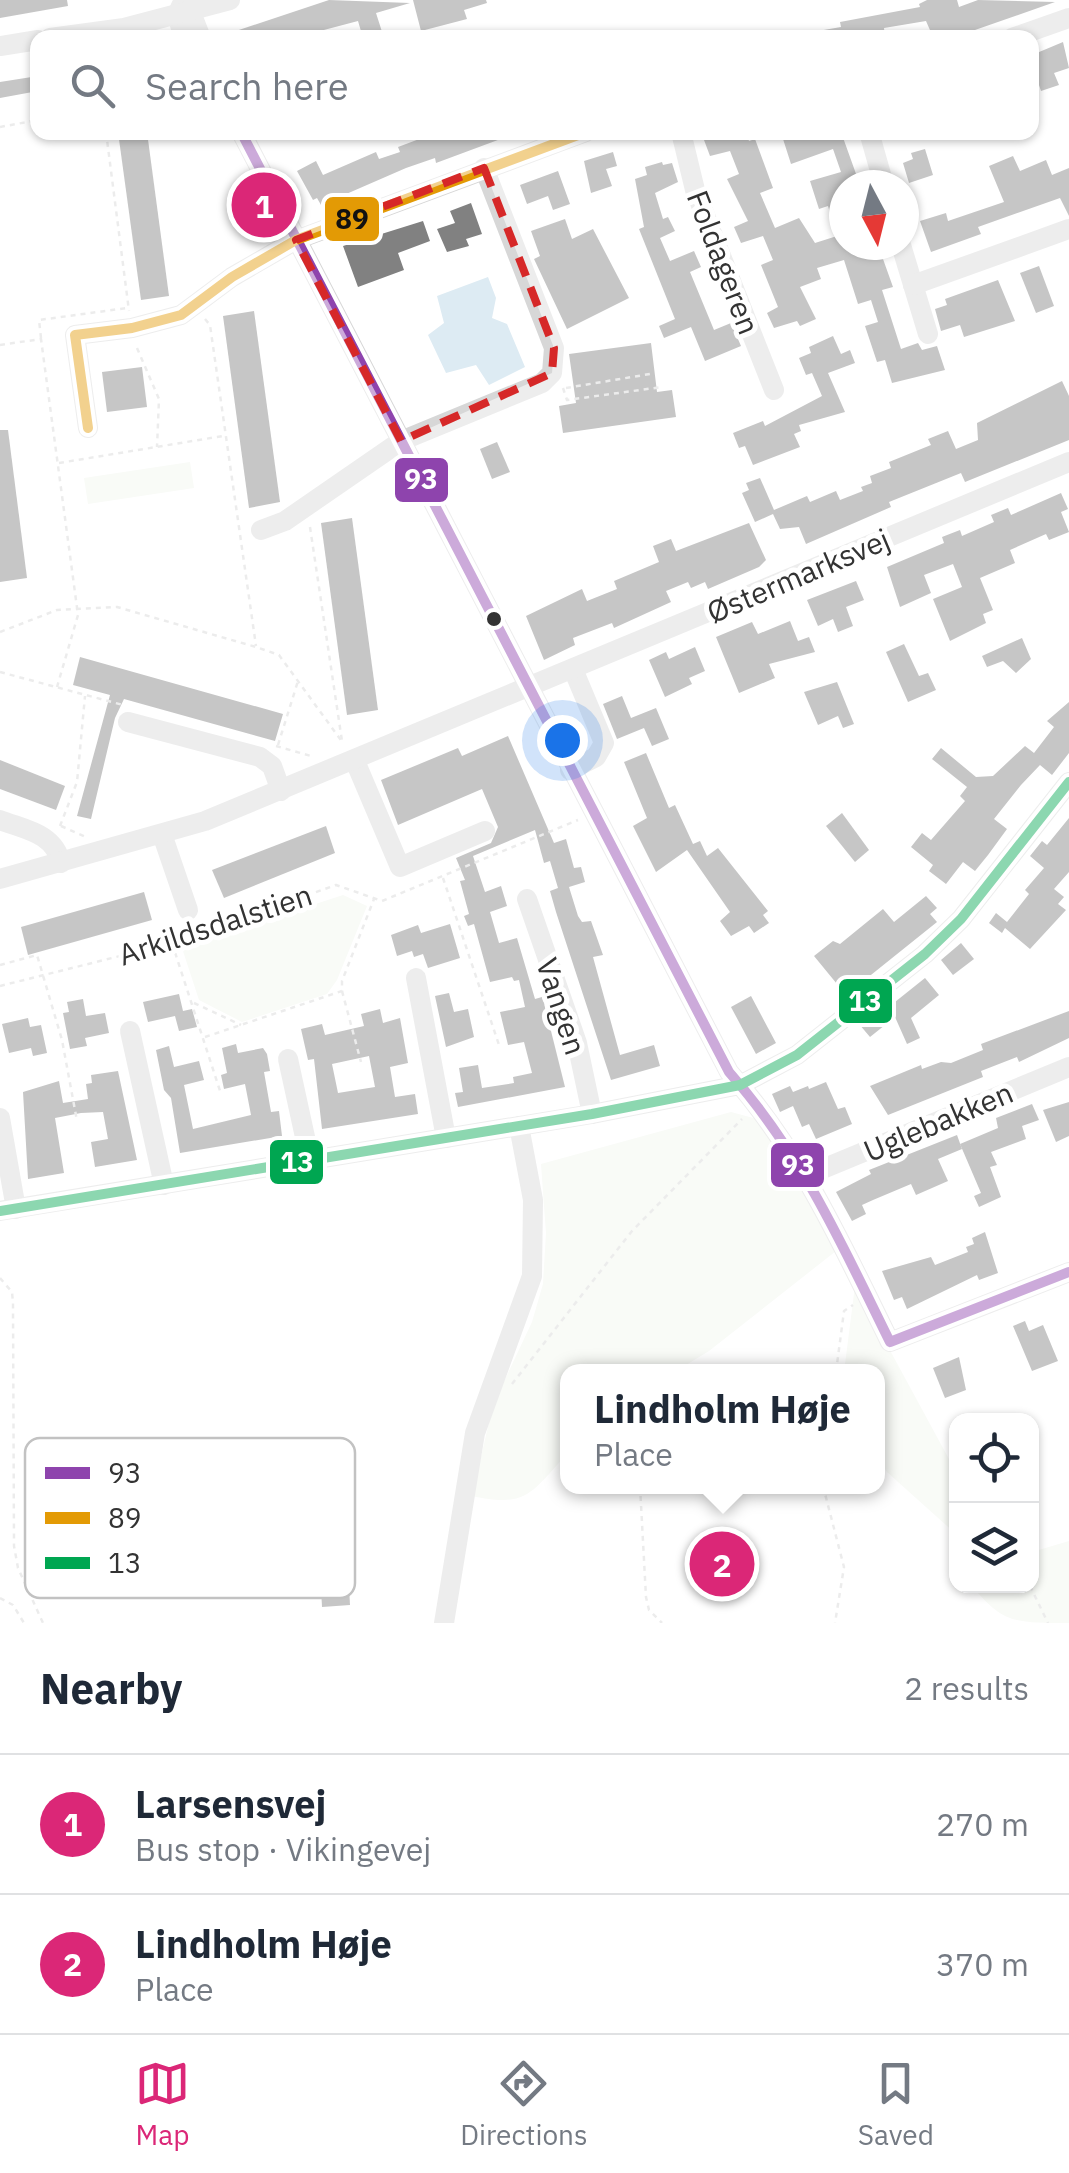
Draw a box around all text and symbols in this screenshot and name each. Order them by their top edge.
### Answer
search box [30,30,1039,140]
icon: search [65,58,120,113]
text: Search here [145,61,349,110]
pin: 1 [232,168,296,242]
north arrow [829,170,919,260]
street label: Foldageren [679,185,769,339]
line badge: 89 [323,195,381,243]
text: 89 [335,200,369,237]
line badge: 93 [393,456,450,504]
text: 93 [404,460,438,497]
street label: Østermarksvej [701,519,895,631]
unlabelled marker [484,609,504,629]
your location [537,715,588,766]
street label: Arkildsdalstien [113,874,317,974]
street label: Vangen [528,953,596,1059]
line badge: 13 [837,977,894,1025]
text: 13 [848,982,882,1019]
street label: Uglebakken [857,1072,1019,1170]
line badge: 13 [268,1138,325,1186]
line badge: 93 [769,1141,826,1189]
text: 13 [280,1143,314,1180]
text: 93 [781,1146,815,1183]
popup [560,1364,885,1494]
text: Lindholm Høje [594,1384,851,1433]
map controls [949,1413,1039,1593]
button: locate [949,1413,1039,1503]
text: Place [594,1433,673,1475]
legend [25,1438,355,1598]
text: 93 [108,1454,142,1491]
text: 89 [108,1499,142,1536]
button: layers [949,1503,1039,1593]
pin: 2 [690,1526,754,1602]
text: 13 [108,1544,142,1581]
text: Nearby [40,1661,182,1716]
text: 2 results [904,1667,1029,1709]
text: Larsensvej [135,1779,326,1828]
text: 1 [63,1803,82,1845]
text: 270 m [936,1803,1029,1845]
text: Bus stop · Vikingevej [135,1828,431,1870]
text: Lindholm Høje [135,1919,392,1968]
text: 2 [63,1943,82,1985]
text: 370 m [936,1943,1029,1985]
text: Place [135,1968,214,2010]
tab: Map [135,2056,190,2153]
tab: Directions [460,2056,588,2153]
tab: Saved [858,2056,934,2153]

